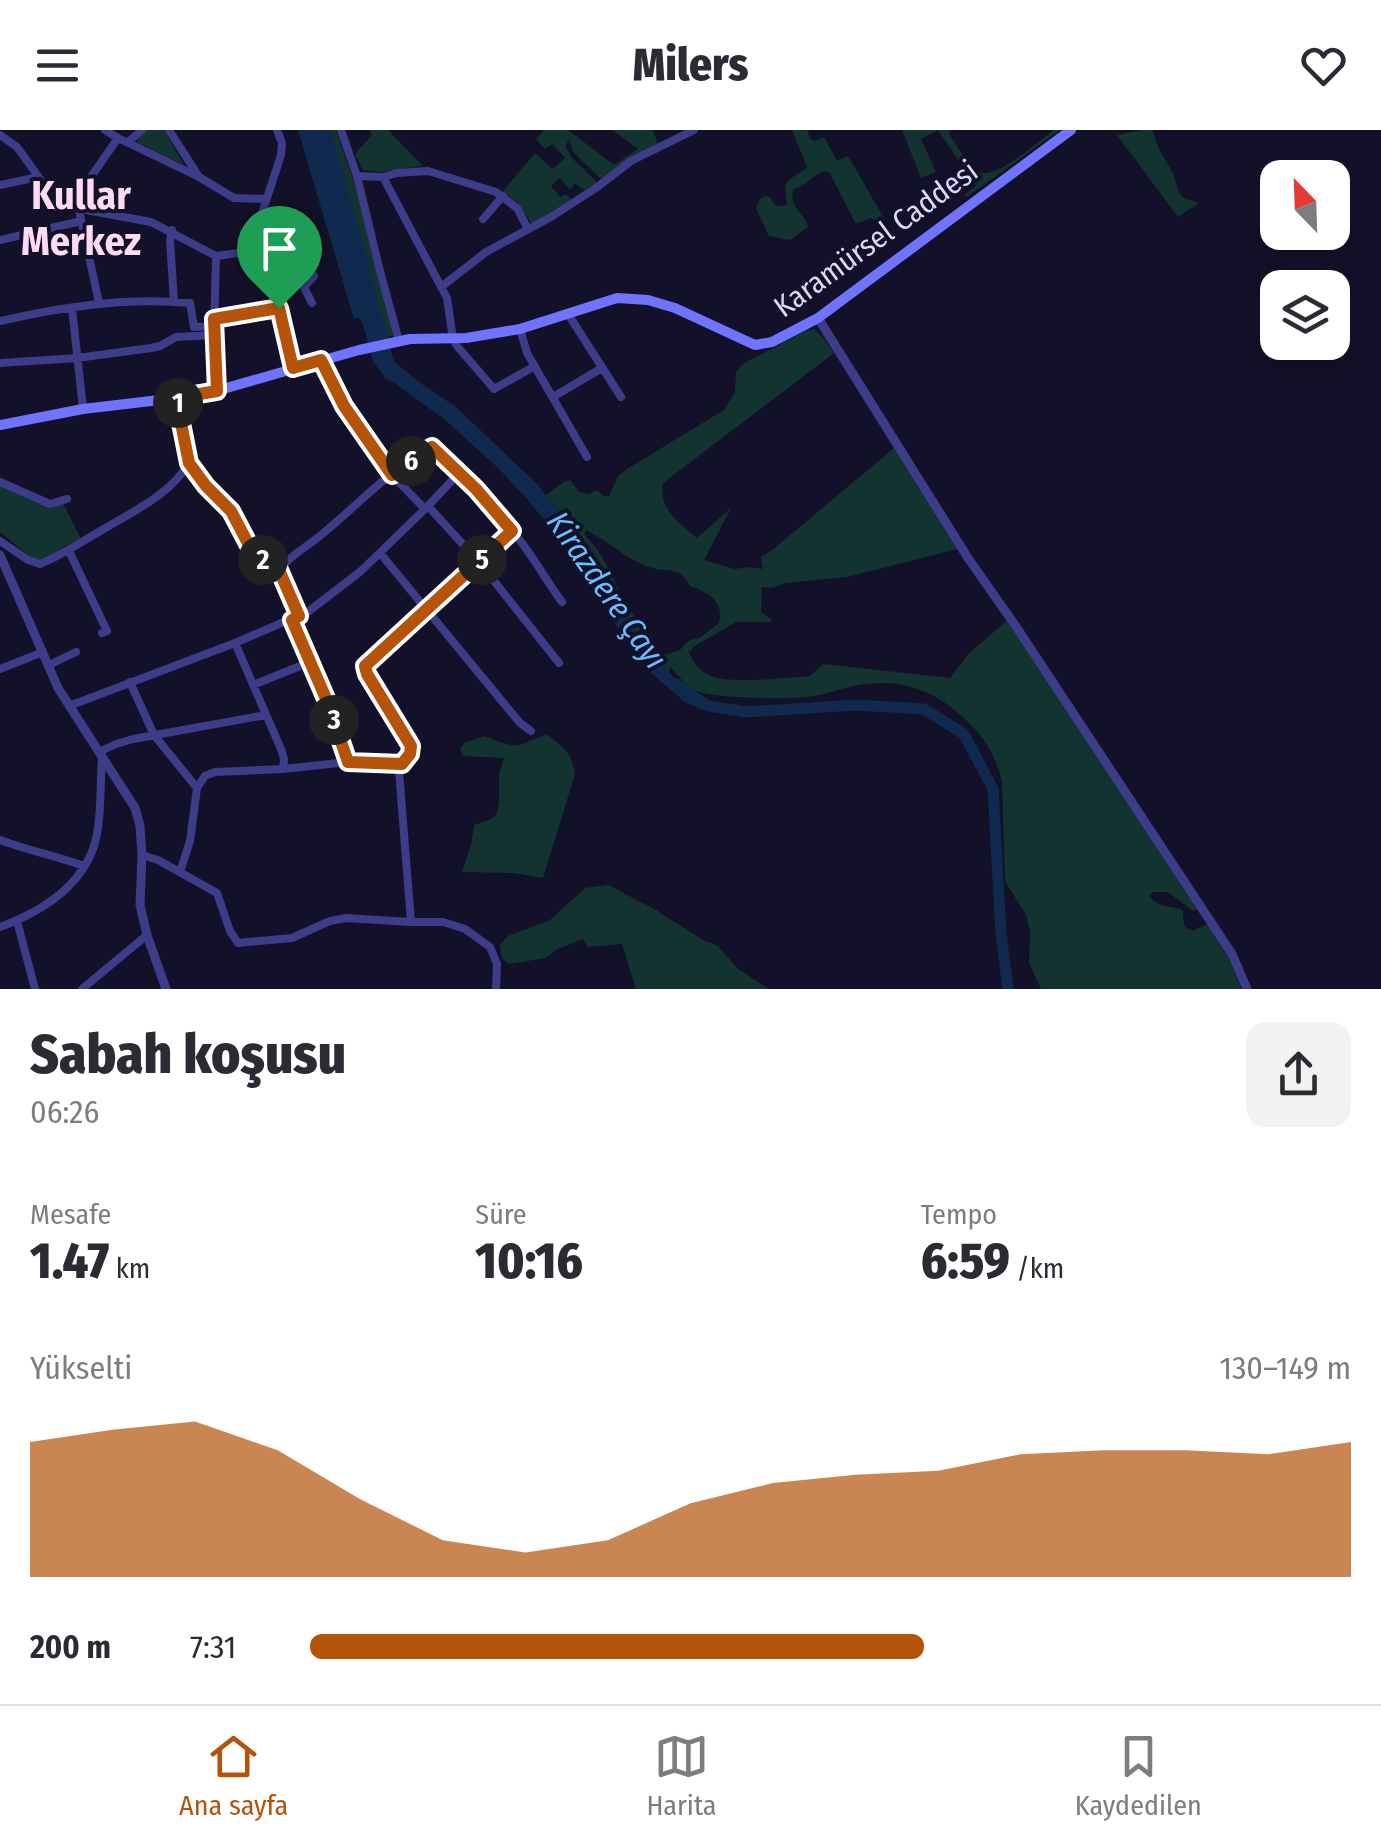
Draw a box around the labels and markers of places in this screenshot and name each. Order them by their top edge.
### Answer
pin [237,206,322,309]
pin: 1 [153,378,203,428]
pin: 6 [386,436,436,486]
pin: 2 [238,535,288,585]
pin: 5 [457,535,507,585]
pin: 3 [309,695,359,745]

